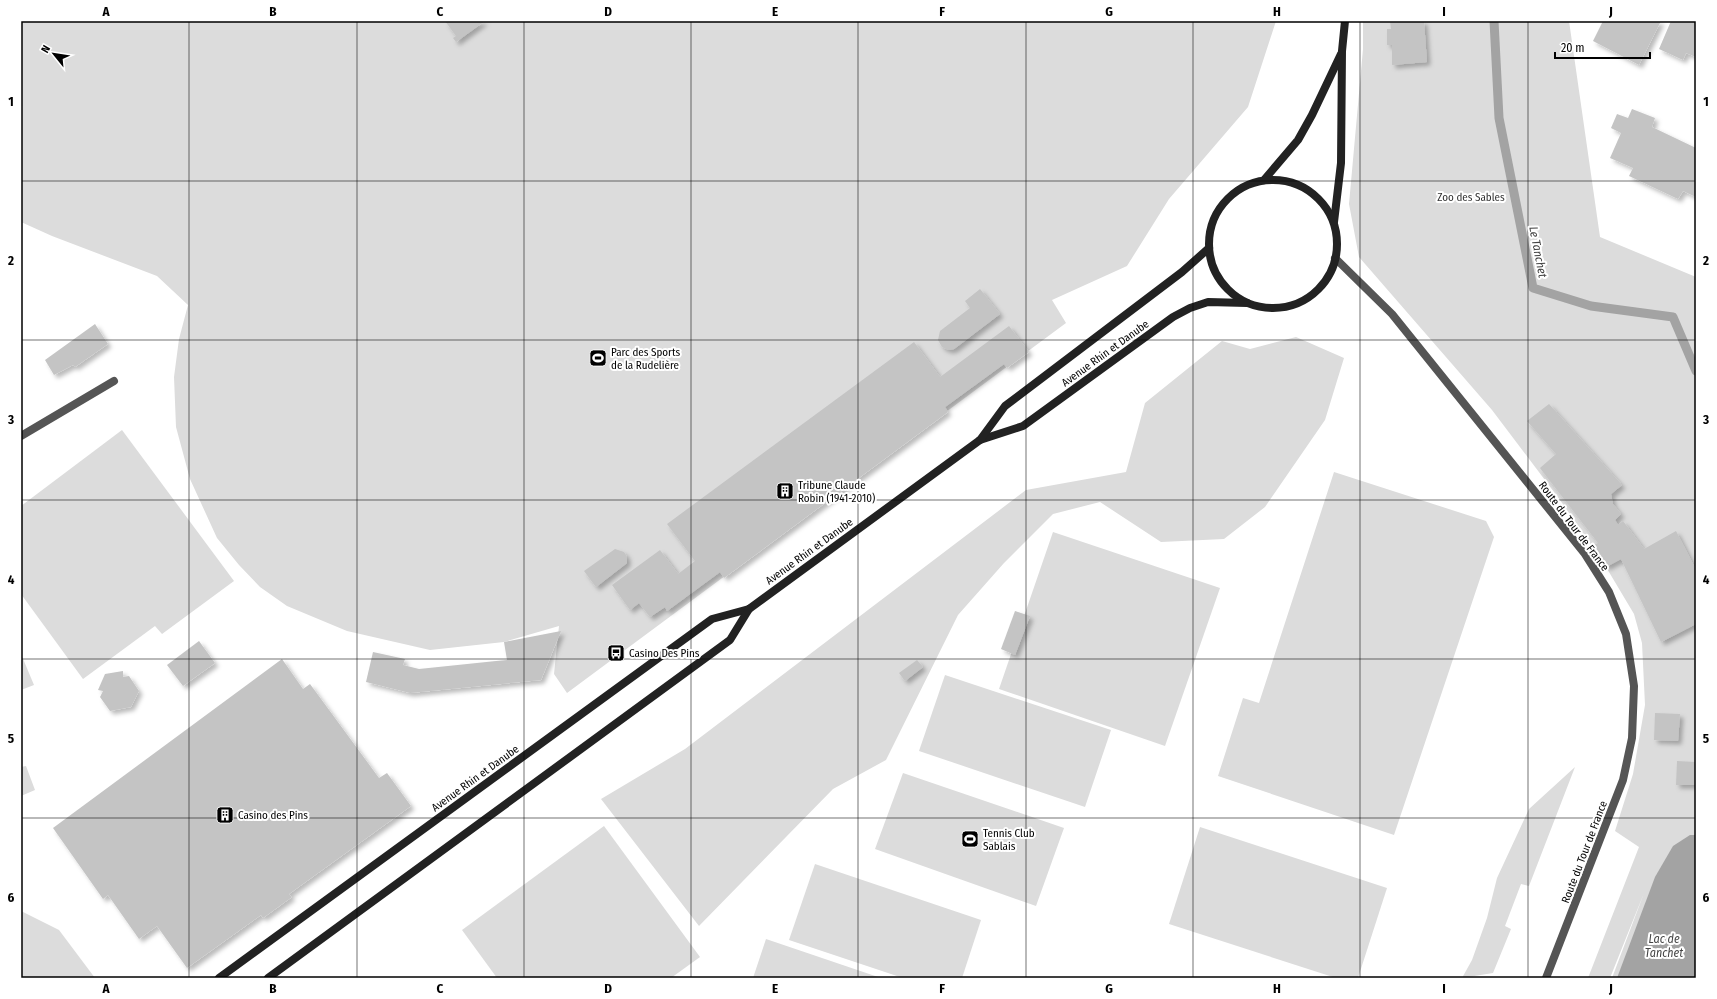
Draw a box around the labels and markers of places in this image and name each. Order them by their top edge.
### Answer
place label: Parc des Sports de la Rudelière [611,346,681,372]
sports icon: Parc des Sports de la Rudelière [588,348,608,368]
place label: Tribune Claude Robin (1941-2010) [798,479,875,505]
building icon: Tribune Claude Robin (1941-2010) [775,481,795,501]
bus stop icon: Casino Des Pins [606,643,626,663]
place label: Casino Des Pins [629,647,700,660]
building icon: Casino des Pins [215,805,235,825]
place label: Casino des Pins [238,809,308,822]
place label: Tennis Club Sablais [983,827,1035,853]
sports icon: Tennis Club Sablais [960,829,980,849]

